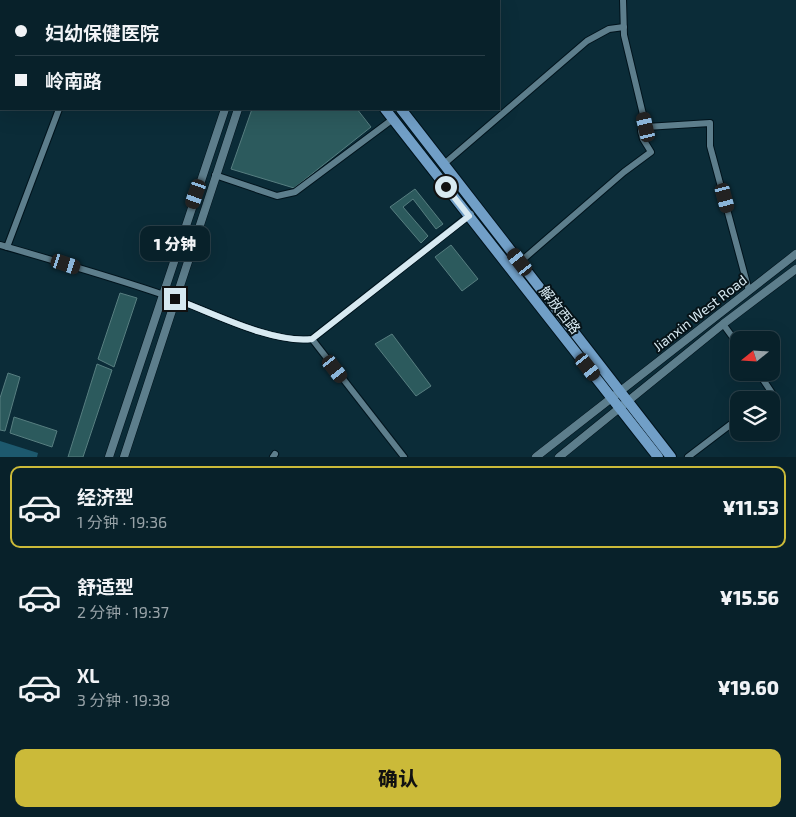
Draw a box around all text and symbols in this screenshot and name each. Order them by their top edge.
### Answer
text: 妇幼保健医院 [45,21,159,44]
text: 岭南路 [45,69,102,92]
car [635,111,656,143]
route start [435,176,457,198]
car [184,177,207,211]
car [713,182,736,214]
callout: 1 分钟 [140,226,210,262]
text: 1 分钟 [154,234,196,253]
car [504,246,535,278]
car [49,252,82,276]
street label: Jianxin West Road [649,271,750,355]
street label: 解放西路 [536,282,584,337]
route end [164,288,186,310]
north arrow [730,331,780,381]
map controls [730,331,780,441]
car [572,351,603,383]
car [319,353,350,385]
button: layers [730,391,780,441]
icon: car [17,485,62,530]
text: 经济型 [77,485,134,508]
text: ¥11.53 [722,496,779,519]
text: 1 分钟 · 19:36 [77,512,167,531]
icon: car [17,575,62,620]
text: 舒适型 [77,575,134,598]
text: ¥15.56 [720,586,779,609]
text: 2 分钟 · 19:37 [77,602,169,621]
text: XL [77,664,99,687]
icon: car [17,665,62,710]
text: ¥19.60 [717,676,779,699]
text: 3 分钟 · 19:38 [77,690,170,709]
button: 确认 [15,749,781,807]

